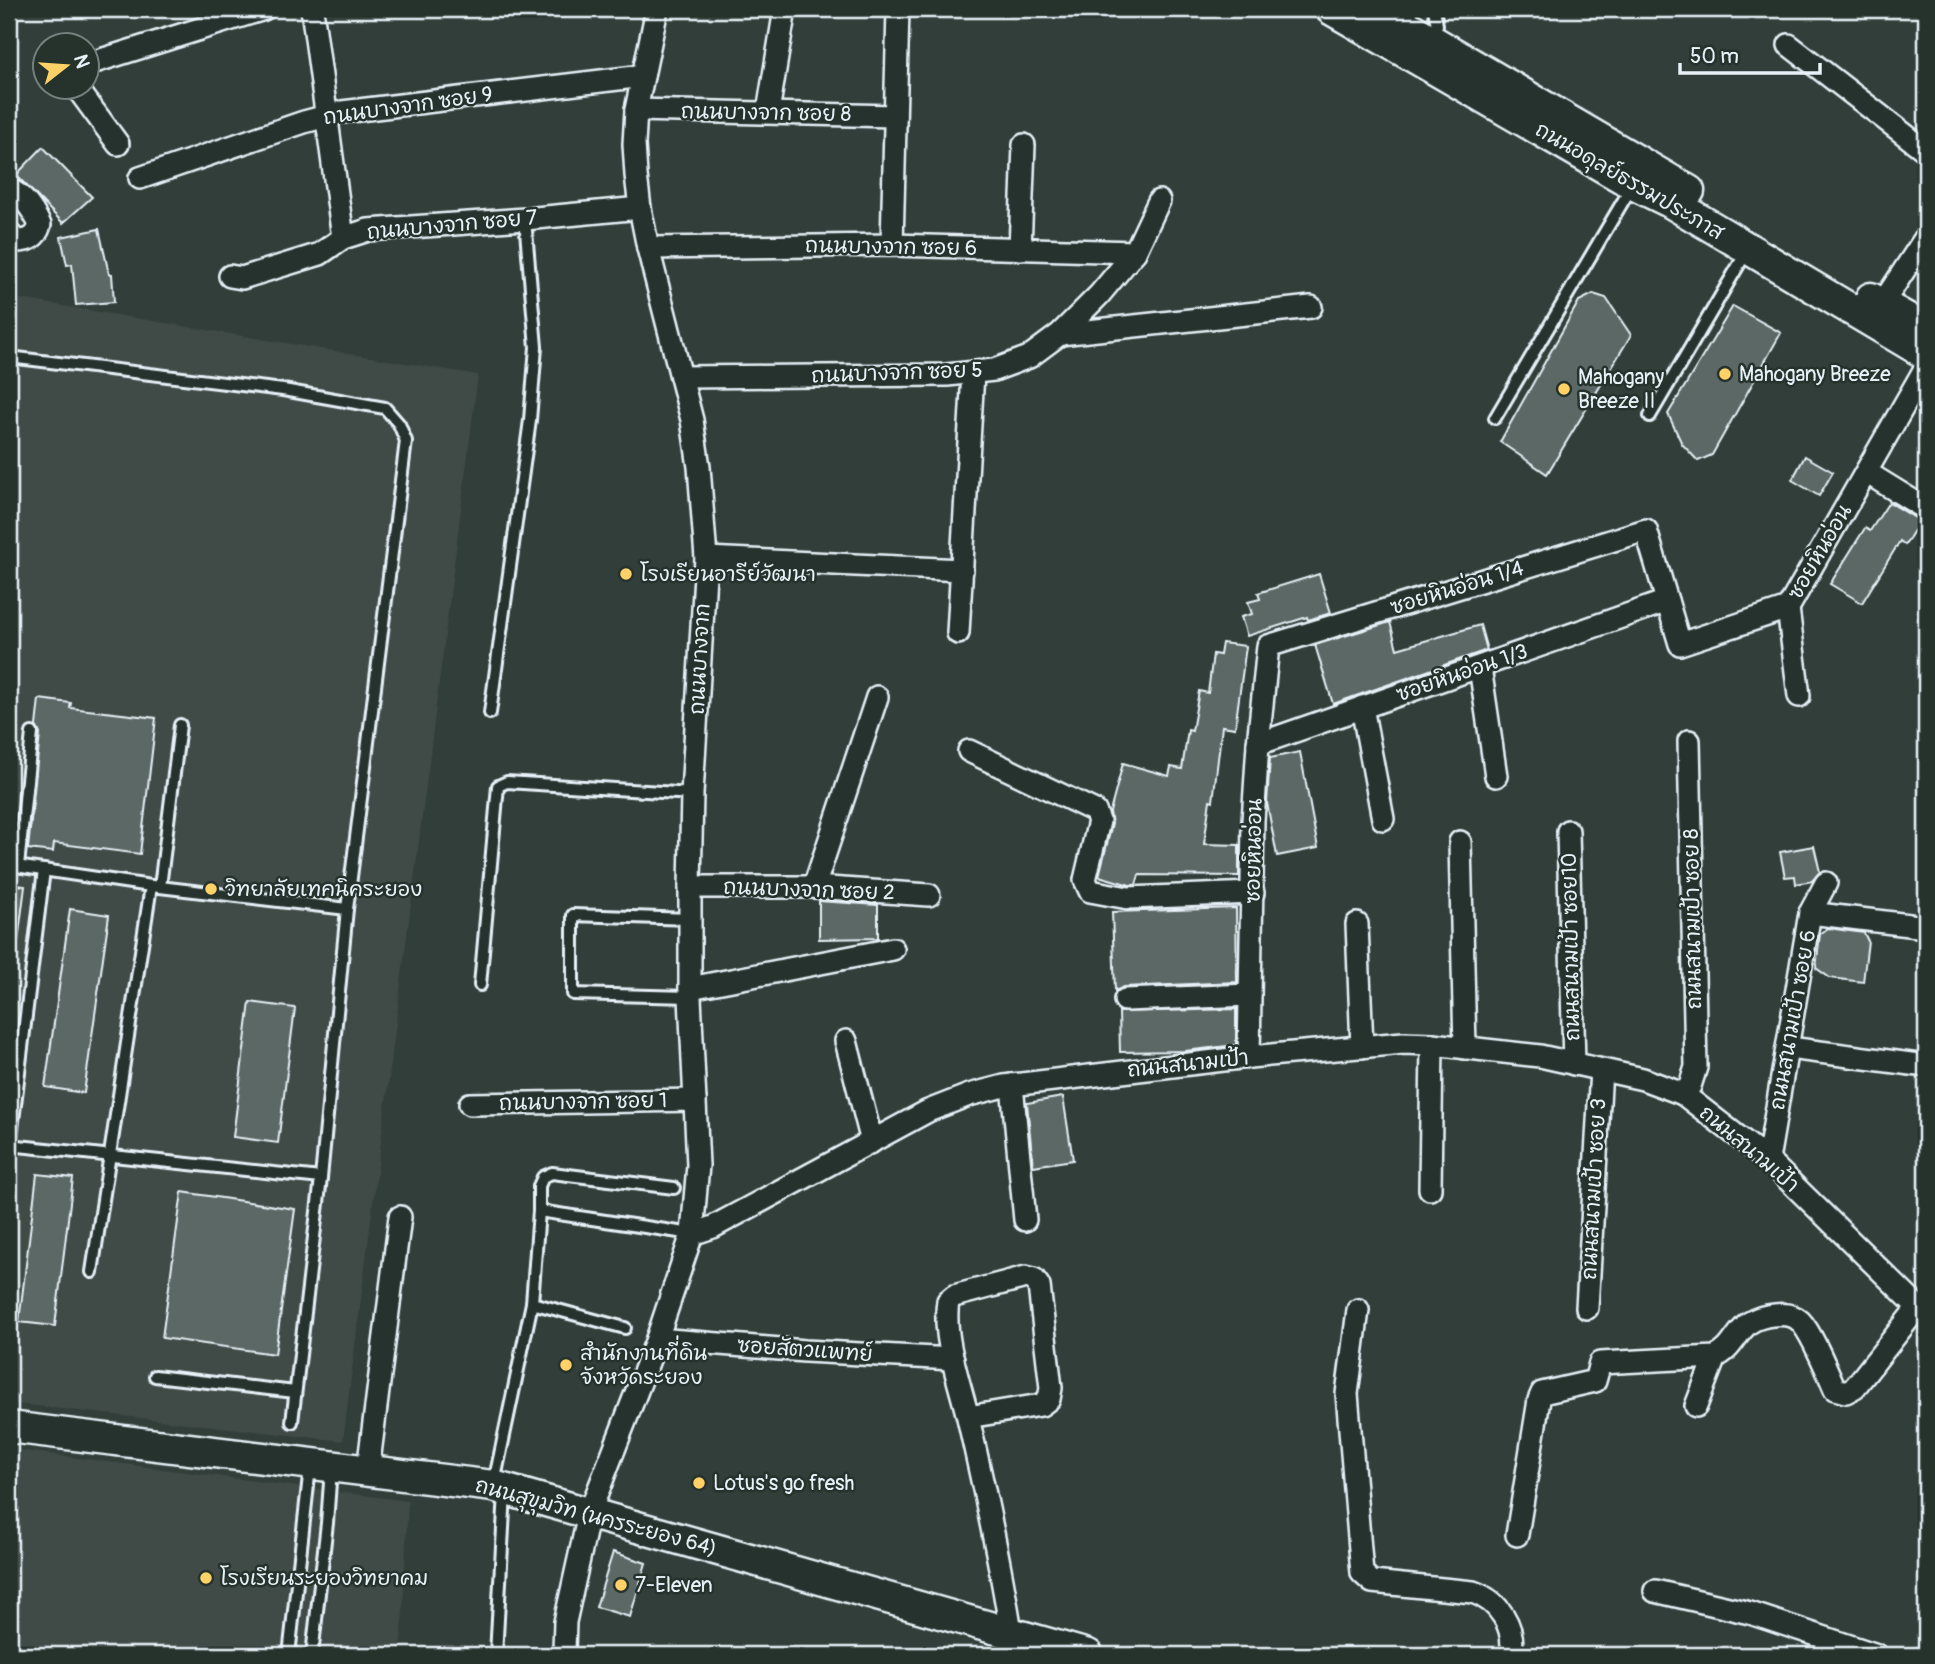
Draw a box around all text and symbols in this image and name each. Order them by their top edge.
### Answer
north arrow [32,32,102,102]
scale bar [1680,32,1820,76]
text: 50 m [1690,43,1739,70]
text: N [68,52,95,71]
street label: ถนนบางจาก ซอย 9 [322,81,494,131]
street label: ถนนบางจาก ซอย 8 [681,98,851,128]
street label: ถนนอดุลย์ธรรมประภาส [1529,116,1729,248]
street label: ถนนบางจาก ซอย 7 [366,204,538,246]
street label: ถนนบางจาก ซอย 6 [805,232,977,262]
street label: ถนนบางจาก ซอย 5 [811,357,983,389]
place label: Mahogany Breeze [1739,361,1891,388]
place label: Mahogany Breeze II [1578,364,1664,415]
marker: Mahogany Breeze [1717,366,1733,382]
marker: Mahogany Breeze II [1556,381,1572,397]
street label: ซอยหินอ่อน [1782,500,1858,604]
street label: ซอยหินอ่อน 1/4 [1387,555,1527,621]
place label: โรงเรียนอารีย์วัฒนา [640,561,816,588]
marker: โรงเรียนอารีย์วัฒนา [618,566,634,582]
street label: ถนนบางจาก [684,603,716,715]
street label: ซอยหินอ่อน 1/3 [1393,638,1531,708]
street label: ซอยหินอ่อน [1240,798,1268,904]
street label: ถนนสนามเป้า ซอย 8 [1677,828,1708,1010]
street label: ถนนสนามเป้า ซอย10 [1555,853,1586,1041]
street label: ถนนบางจาก ซอย 2 [723,874,895,906]
place label: วิทยาลัยเทคนิคระยอง [225,876,422,903]
marker: วิทยาลัยเทคนิคระยอง [203,881,219,897]
street label: ถนนสนามเป้า ซอย 6 [1763,928,1822,1112]
street label: ถนนสนามเป้า [1126,1043,1250,1084]
street label: ถนนบางจาก ซอย 1 [499,1087,667,1117]
street label: ถนนสนามเป้า ซอย 3 [1575,1097,1612,1281]
street label: ถนนสนามเป้า [1694,1099,1805,1199]
street label: ซอยสัตวแพทย์ [736,1332,874,1368]
place label: สำนักงานที่ดิน จังหวัดระยอง [580,1335,707,1391]
marker: สำนักงานที่ดิน จังหวัดระยอง [558,1357,574,1373]
place label: Lotus's go fresh [713,1470,854,1497]
street label: ถนนสุขุมวิท (นครระยอง 64) [472,1472,720,1564]
marker: Lotus's go fresh [691,1475,707,1491]
place label: โรงเรียนระยองวิทยาคม [220,1565,428,1592]
marker: โรงเรียนระยองวิทยาคม [198,1570,214,1586]
place label: 7-Eleven [635,1572,713,1599]
marker: 7-Eleven [613,1577,629,1593]

